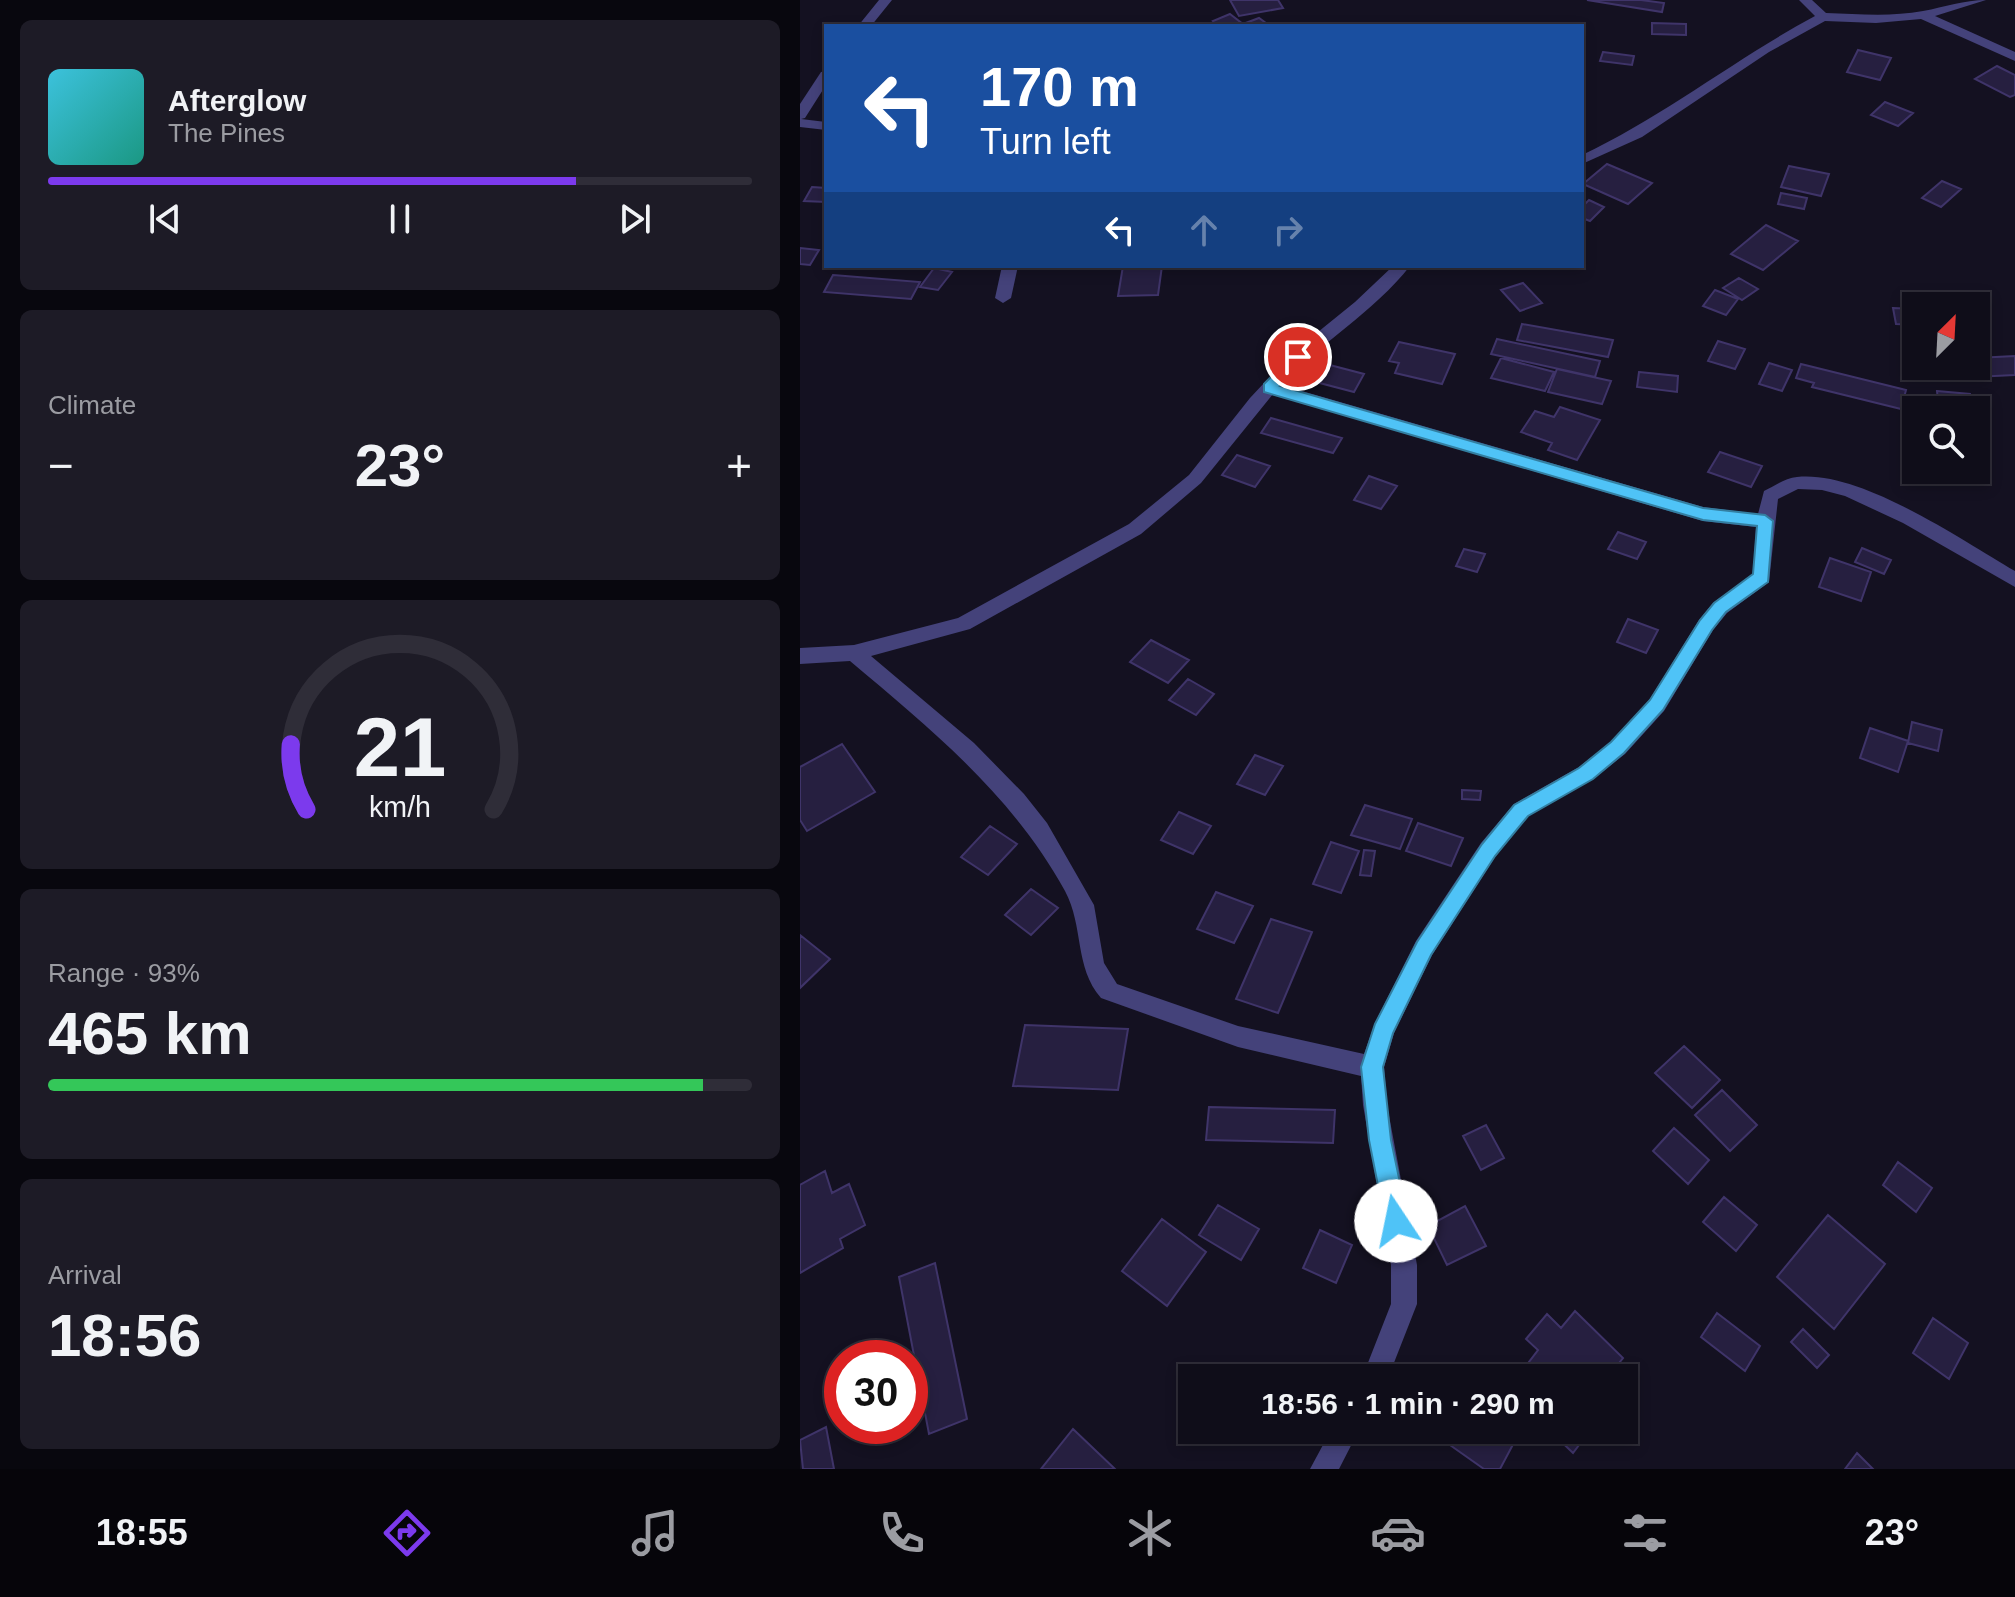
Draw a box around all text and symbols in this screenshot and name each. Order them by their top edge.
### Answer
text: 170 m [980,55,1139,118]
icon: left [848,56,952,160]
text: Afterglow [168,84,306,117]
text: The Pines [168,118,285,148]
text: Turn left [980,121,1111,162]
icon: previous [143,197,187,241]
icon: pause [378,197,422,241]
icon: next [613,197,657,241]
icon: left [1098,208,1142,252]
icon: ahead [1182,208,1226,252]
icon: right [1266,208,1310,252]
north arrow [1902,292,1990,380]
map controls [1902,292,1990,484]
pin [1264,323,1332,391]
icon: arrive [1276,335,1320,379]
text: Climate [48,390,136,420]
button: search [1902,396,1990,484]
text: 23° [355,432,445,499]
text: − [48,441,74,490]
text: + [726,441,752,490]
text: 21 [354,701,446,794]
text: km/h [369,792,431,824]
text: Range · 93% [48,958,200,988]
text: 465 km [48,1000,252,1067]
position arrow [1354,1179,1438,1263]
text: Arrival [48,1260,122,1290]
text: 18:56 [48,1302,201,1369]
speed limit sign: 30 [824,1340,928,1444]
text: 18:56 · 1 min · 290 m [1261,1387,1555,1420]
icon: directions [379,1505,435,1561]
icon: music [627,1505,683,1561]
icon: phone [874,1505,930,1561]
icon: climate [1122,1505,1178,1561]
icon: car [1370,1505,1426,1561]
icon: filters [1617,1505,1673,1561]
text: 18:55 [96,1512,188,1553]
text: 23° [1865,1512,1919,1553]

